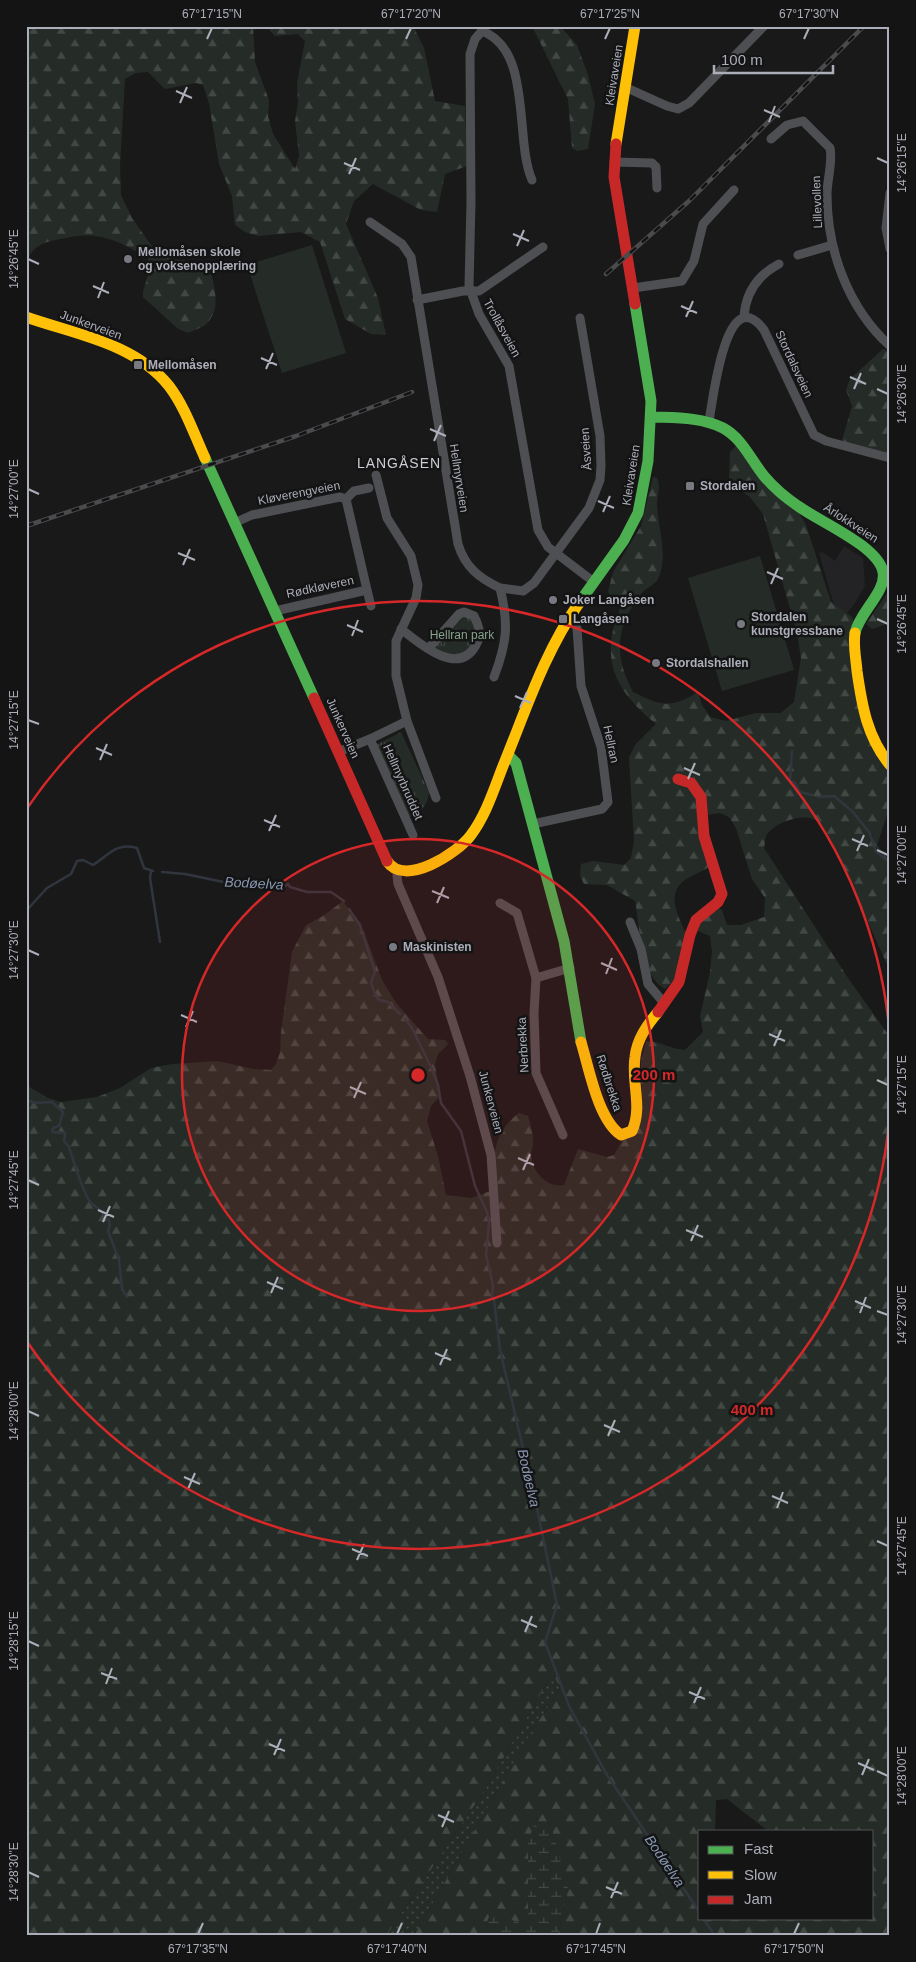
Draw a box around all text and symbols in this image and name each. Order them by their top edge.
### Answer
text: 67°17'15"N [182,7,242,21]
text: 67°17'20"N [381,7,441,21]
text: 67°17'25"N [580,7,640,21]
text: 67°17'30"N [779,7,839,21]
scale bar [714,42,832,74]
street label: Kleivaveien [602,44,626,106]
text: 100 m [721,51,763,68]
text: 14°26'15"E [895,133,909,193]
street label: Lillevollen [809,175,825,229]
text: 14°26'45"E [7,229,21,289]
place label: Mellomåsen skole og voksenopplæring [138,245,256,273]
marker: Mellomåsen skole og voksenopplæring [122,253,134,265]
street label: Trollåsveien [480,297,524,359]
street label: Junkerveien [58,307,124,343]
street label: Stordalsveien [772,328,816,400]
place label: Mellomåsen [148,358,217,372]
marker: Mellomåsen [132,359,144,371]
text: 14°26'30"E [895,364,909,424]
street label: Åsveien [577,427,594,471]
street label: Hellmyrveien [447,443,471,513]
street label: Kleivaveien [619,444,643,506]
district label: LANGÅSEN [357,455,441,471]
text: 14°27'00"E [7,459,21,519]
street label: Kløverengveien [257,478,341,508]
place label: Stordalen [700,479,755,493]
marker: Stordalen [684,480,696,492]
street label: Årlokkveien [821,499,881,546]
street label: Rødkløveren [285,573,355,601]
place label: Joker Langåsen [563,593,654,607]
marker: Joker Langåsen [547,594,559,606]
text: 14°26'45"E [895,594,909,654]
place label: Stordalen kunstgressbane [751,610,843,638]
place label: Langåsen [573,612,629,626]
marker: Langåsen [557,613,569,625]
marker: Stordalen kunstgressbane [735,618,747,630]
park label: Hellran park [430,628,495,642]
place label: Stordalshallen [666,656,749,670]
marker: Stordalshallen [650,657,662,669]
text: 14°27'15"E [7,690,21,750]
street label: Junkerveien [323,696,363,760]
street label: Hellran [600,724,622,764]
street label: Hellmyrbruddet [380,742,426,823]
text: 14°27'00"E [895,825,909,885]
water label: Bodøelva [224,873,284,893]
text: 14°27'30"E [7,920,21,980]
place label: Maskinisten [403,940,472,954]
marker: Maskinisten [387,941,399,953]
street label: Nerbrekka [515,1017,531,1073]
street label: Rødbrekka [593,1053,625,1113]
text: 14°27'15"E [895,1055,909,1115]
centre of rings [409,1066,427,1084]
text: 200 m [633,1066,675,1083]
street label: Junkerveien [476,1069,506,1135]
text: 14°27'45"E [7,1150,21,1210]
text: 14°27'30"E [895,1285,909,1345]
text: 14°28'00"E [7,1381,21,1441]
text: 400 m [731,1401,773,1418]
water label: Bodøelva [515,1447,543,1509]
text: 14°27'45"E [895,1516,909,1576]
text: 14°28'15"E [7,1611,21,1671]
text: 14°28'00"E [895,1746,909,1806]
legend [698,1830,874,1920]
water label: Bodøelva [642,1832,688,1890]
text: Fast [744,1840,774,1857]
text: 14°28'30"E [7,1842,21,1902]
text: Slow [744,1866,777,1883]
text: Jam [744,1890,772,1907]
text: 67°17'35"N [168,1942,228,1956]
text: 67°17'40"N [367,1942,427,1956]
text: 67°17'45"N [566,1942,626,1956]
text: 67°17'50"N [764,1942,824,1956]

